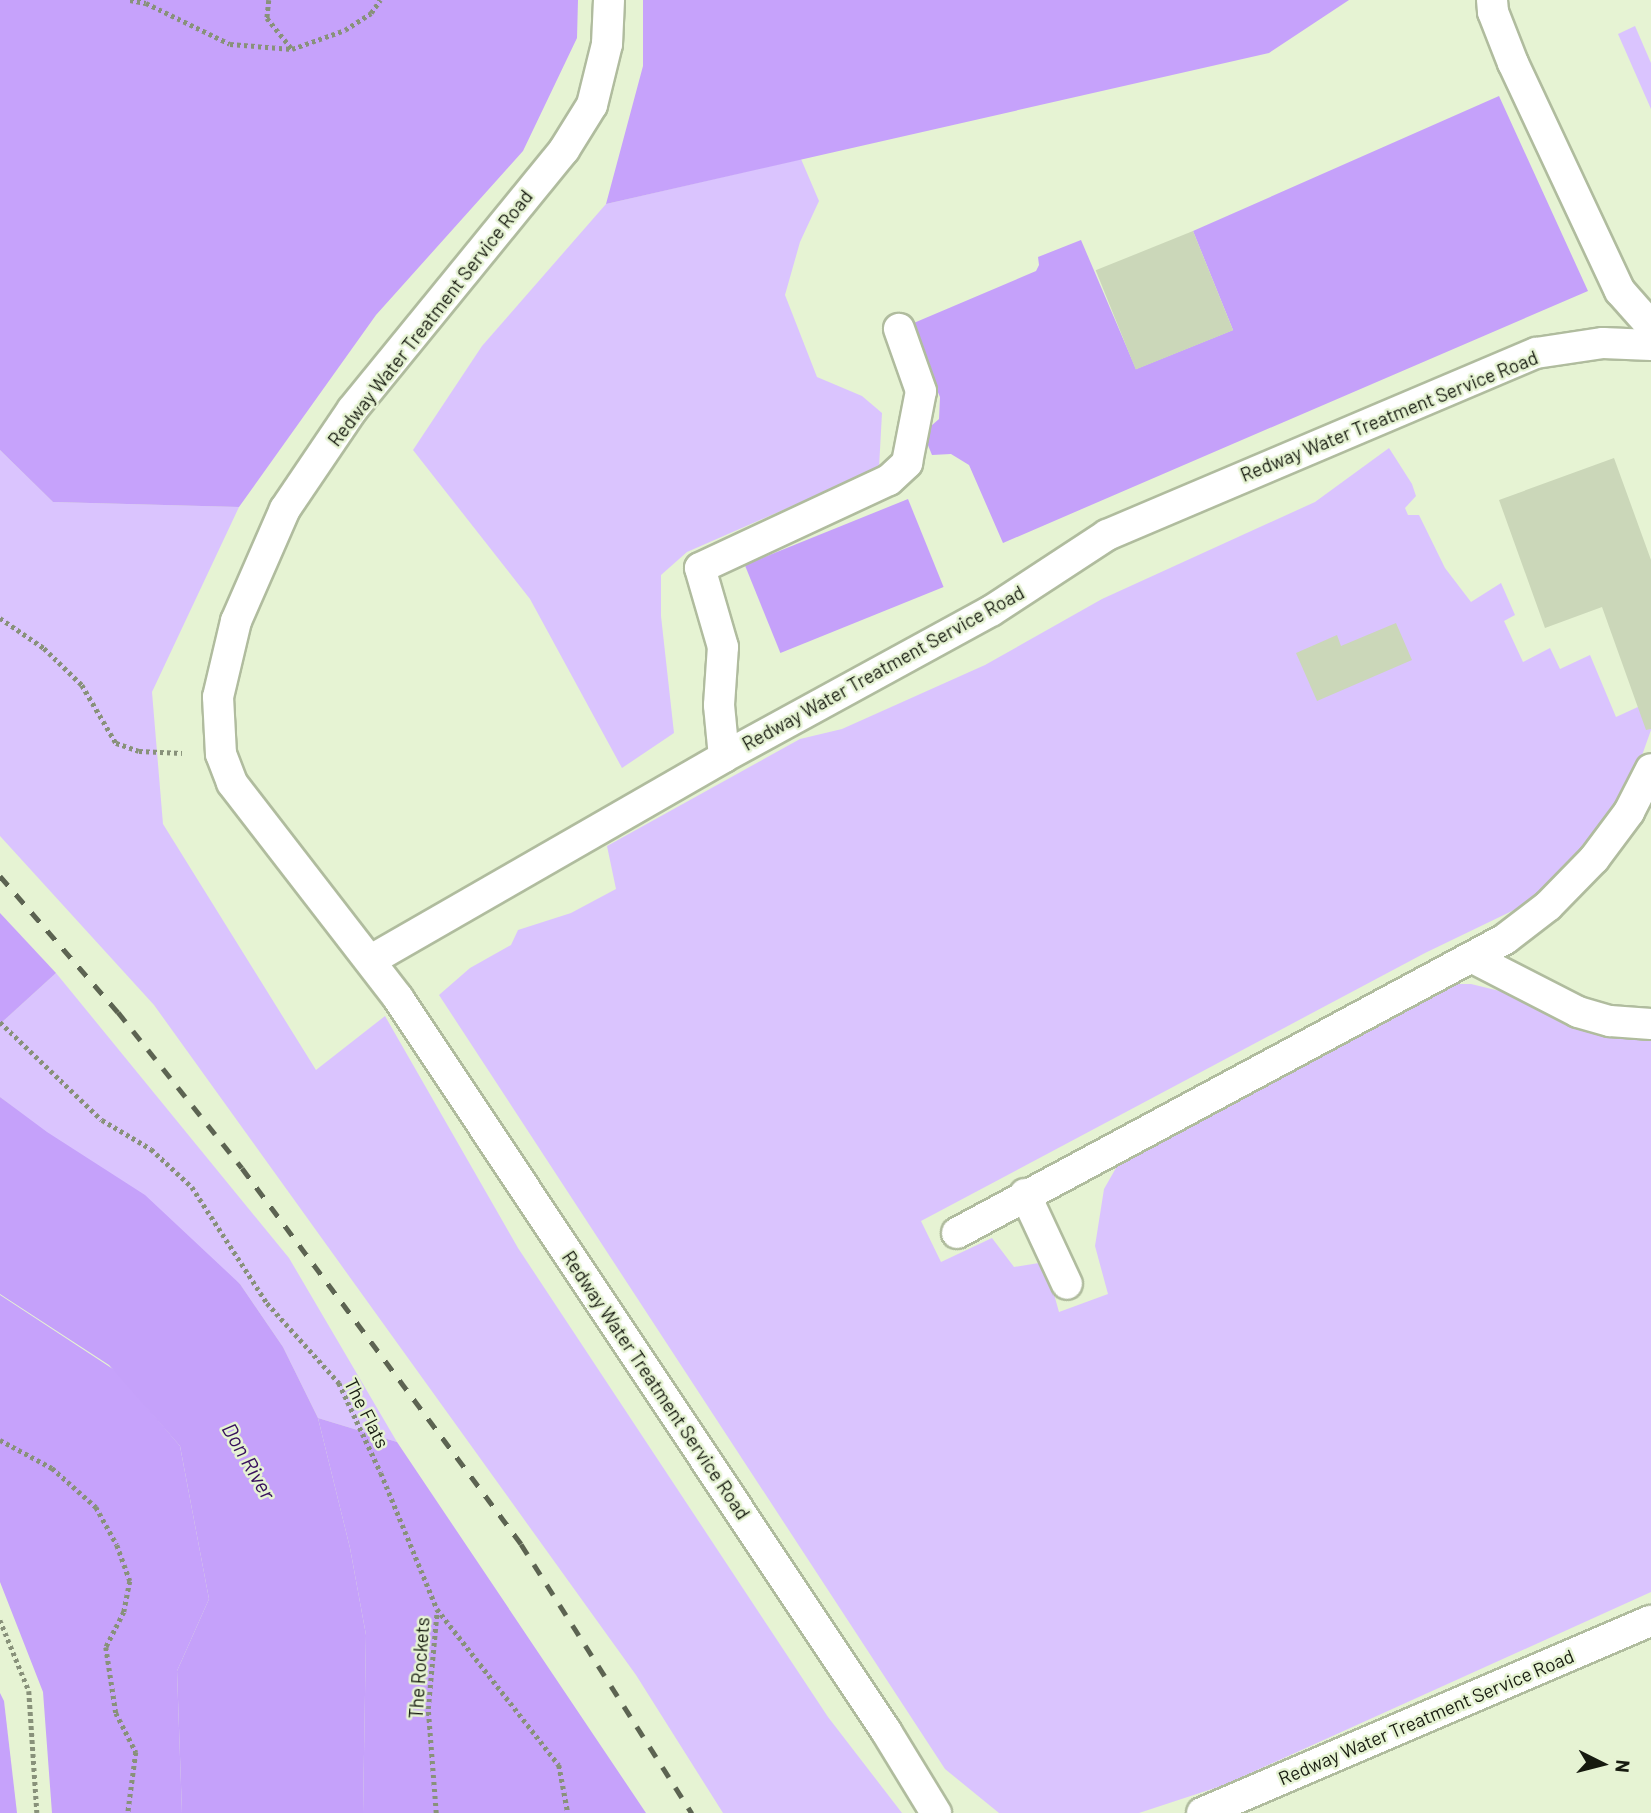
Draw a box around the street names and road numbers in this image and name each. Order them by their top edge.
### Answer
street label: Redway Water Treatment Service Road [323,185,537,451]
street label: Redway Water Treatment Service Road [1237,346,1541,486]
street label: Redway Water Treatment Service Road [738,581,1028,755]
street label: Redway Water Treatment Service Road [557,1246,755,1524]
street label: The Flats [340,1374,394,1452]
street label: The Rockets [404,1616,434,1720]
street label: Redway Water Treatment Service Road [1275,1644,1577,1790]

